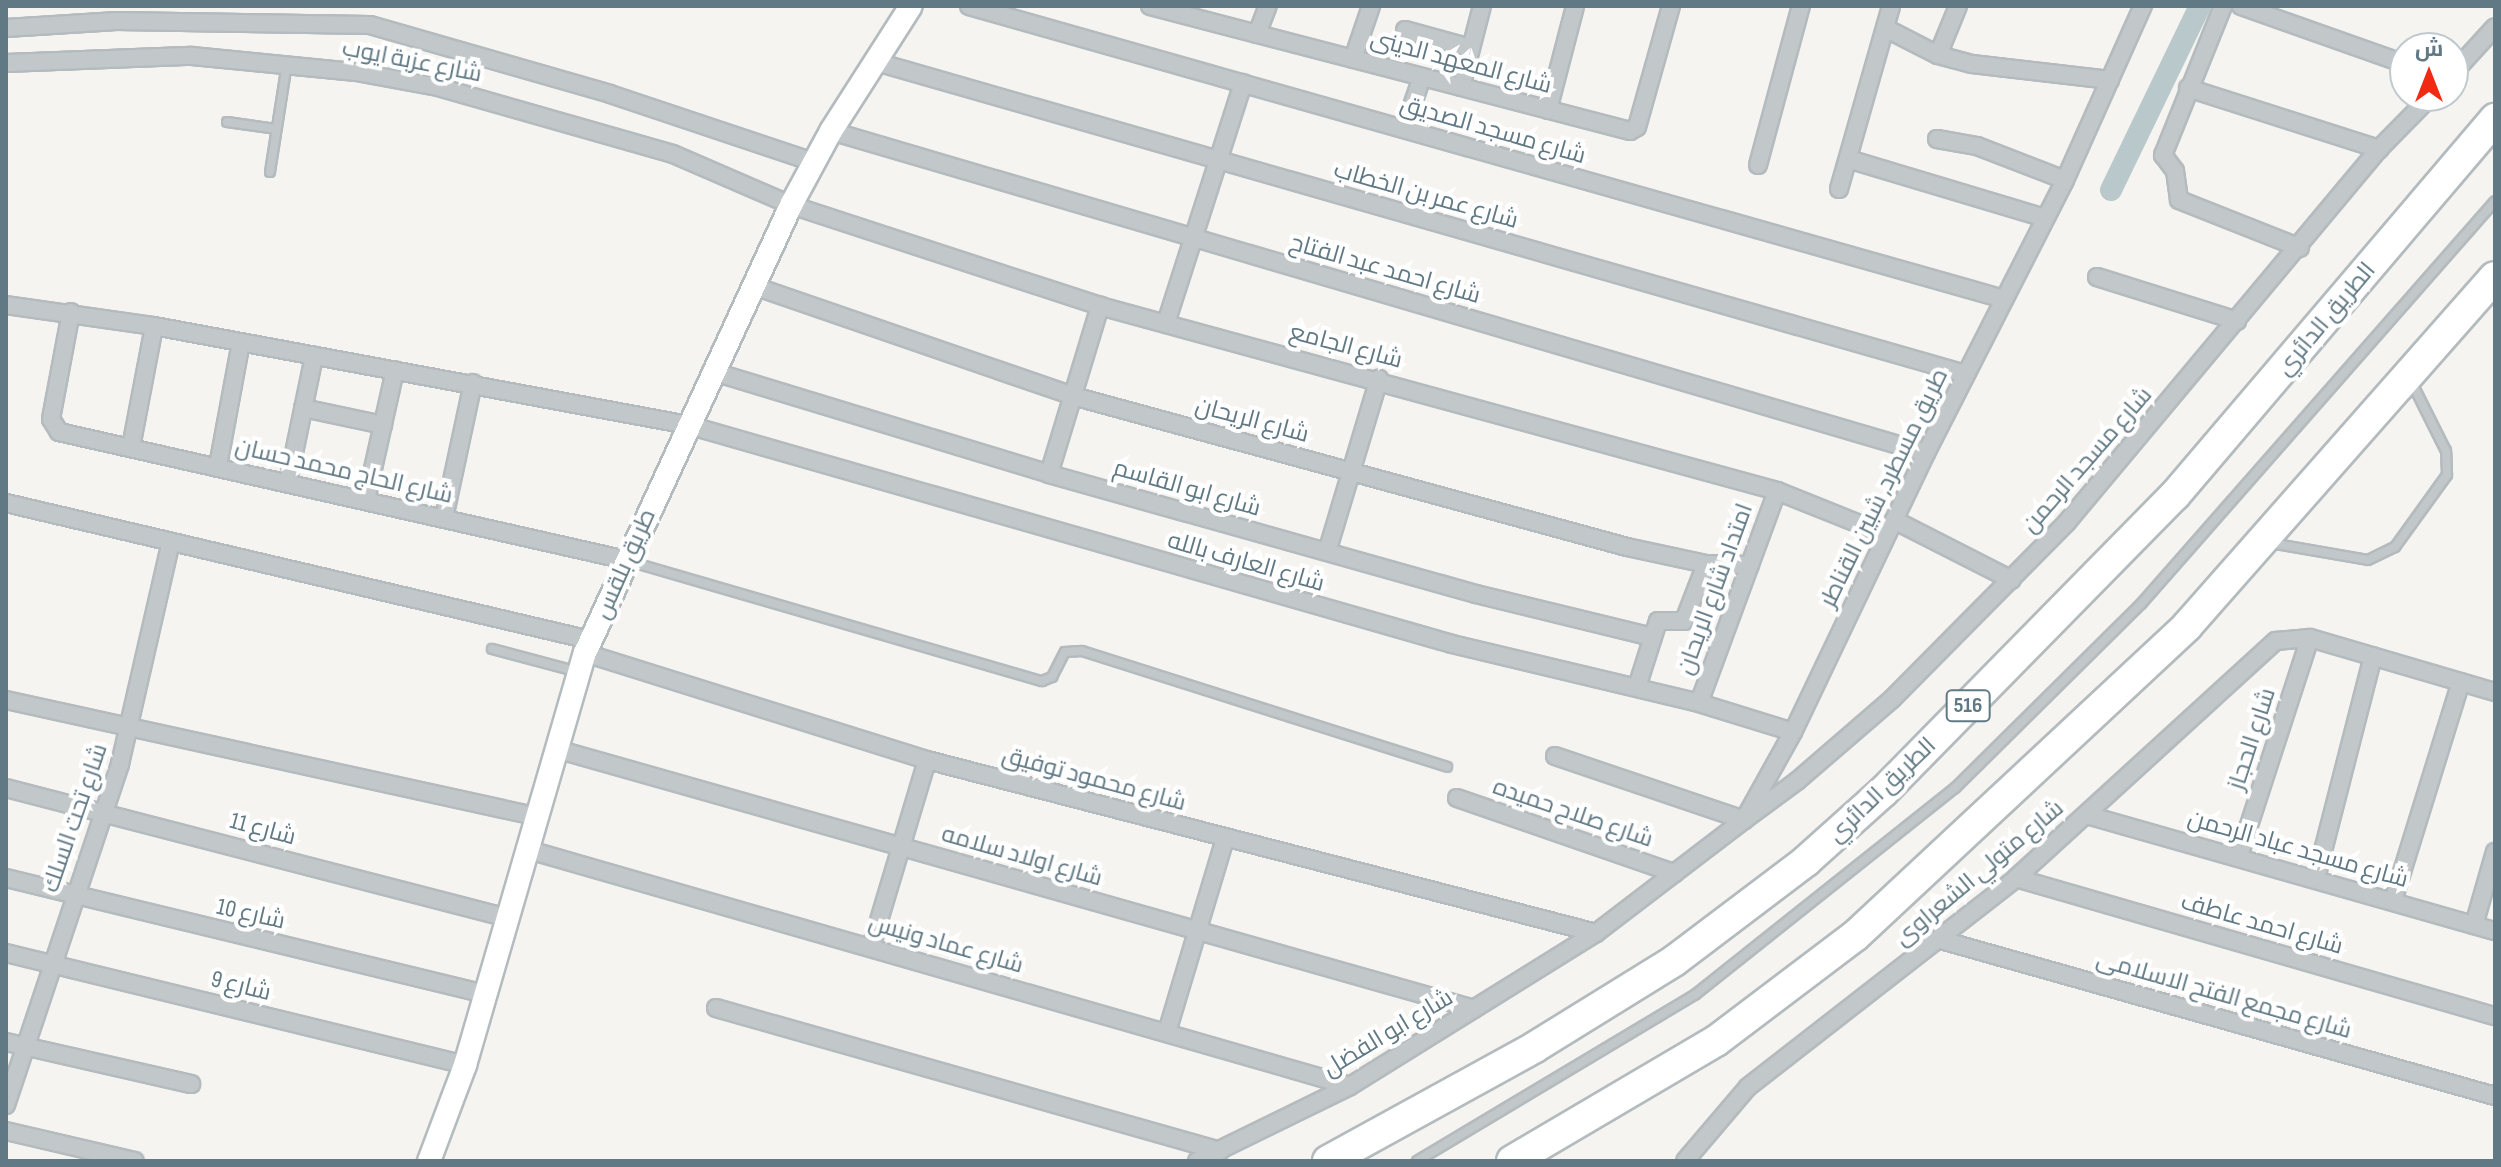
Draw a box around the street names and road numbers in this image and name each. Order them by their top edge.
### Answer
street label: شارع المعهد الدينى [1367,24,1555,100]
street label: شارع عزبة ايوب [340,33,484,89]
street label: شارع مسجد الصديق [1397,90,1589,170]
street label: شارع عمر بن الخطاب [1331,155,1521,235]
street label: شارع احمد عبد الفتاح [1286,228,1484,310]
street label: الطريق الدائري [2270,256,2382,382]
street label: شارع الجامع [1287,317,1405,375]
street label: طريق مسطرد, شبين القناطر [1814,364,1954,612]
street label: شارع مسجد الرحمن [2016,381,2158,539]
street label: شارع الريحان [1192,391,1312,449]
street label: شارع الحاج محمد حسان [232,432,456,510]
street label: شارع ابو القاسم [1110,453,1264,523]
street label: امتداد شارع الريحان [1671,499,1759,679]
street label: طريق بلقس [588,504,662,624]
street label: شارع العارف بالله [1164,526,1328,598]
street label: شارع الحجاز [2222,684,2282,794]
road number: 516 [1944,688,1992,724]
street label: الطريق الدائري [1822,731,1942,849]
street label: شارع تحت السلك [36,740,114,896]
street label: شارع محمود توفيق [999,741,1189,817]
street label: شارع صلاح حميده [1489,772,1657,854]
street label: شارع متولي الشعراوى [1888,794,2070,952]
street label: شارع مسجد عباد الرحمن [2185,804,2411,894]
street label: شارع 11 [227,806,299,852]
street label: شارع اولاد سلامه [938,819,1106,893]
street label: شارع احمد عاطف [2178,887,2346,961]
street label: شارع 10 [214,892,288,936]
street label: شارع عماد ونيس [865,908,1027,980]
street label: شارع مجمع الفتح الاسلامى [2093,945,2355,1045]
street label: شارع 9 [208,965,274,1007]
street label: شارع ابو الفضل [1318,983,1458,1083]

